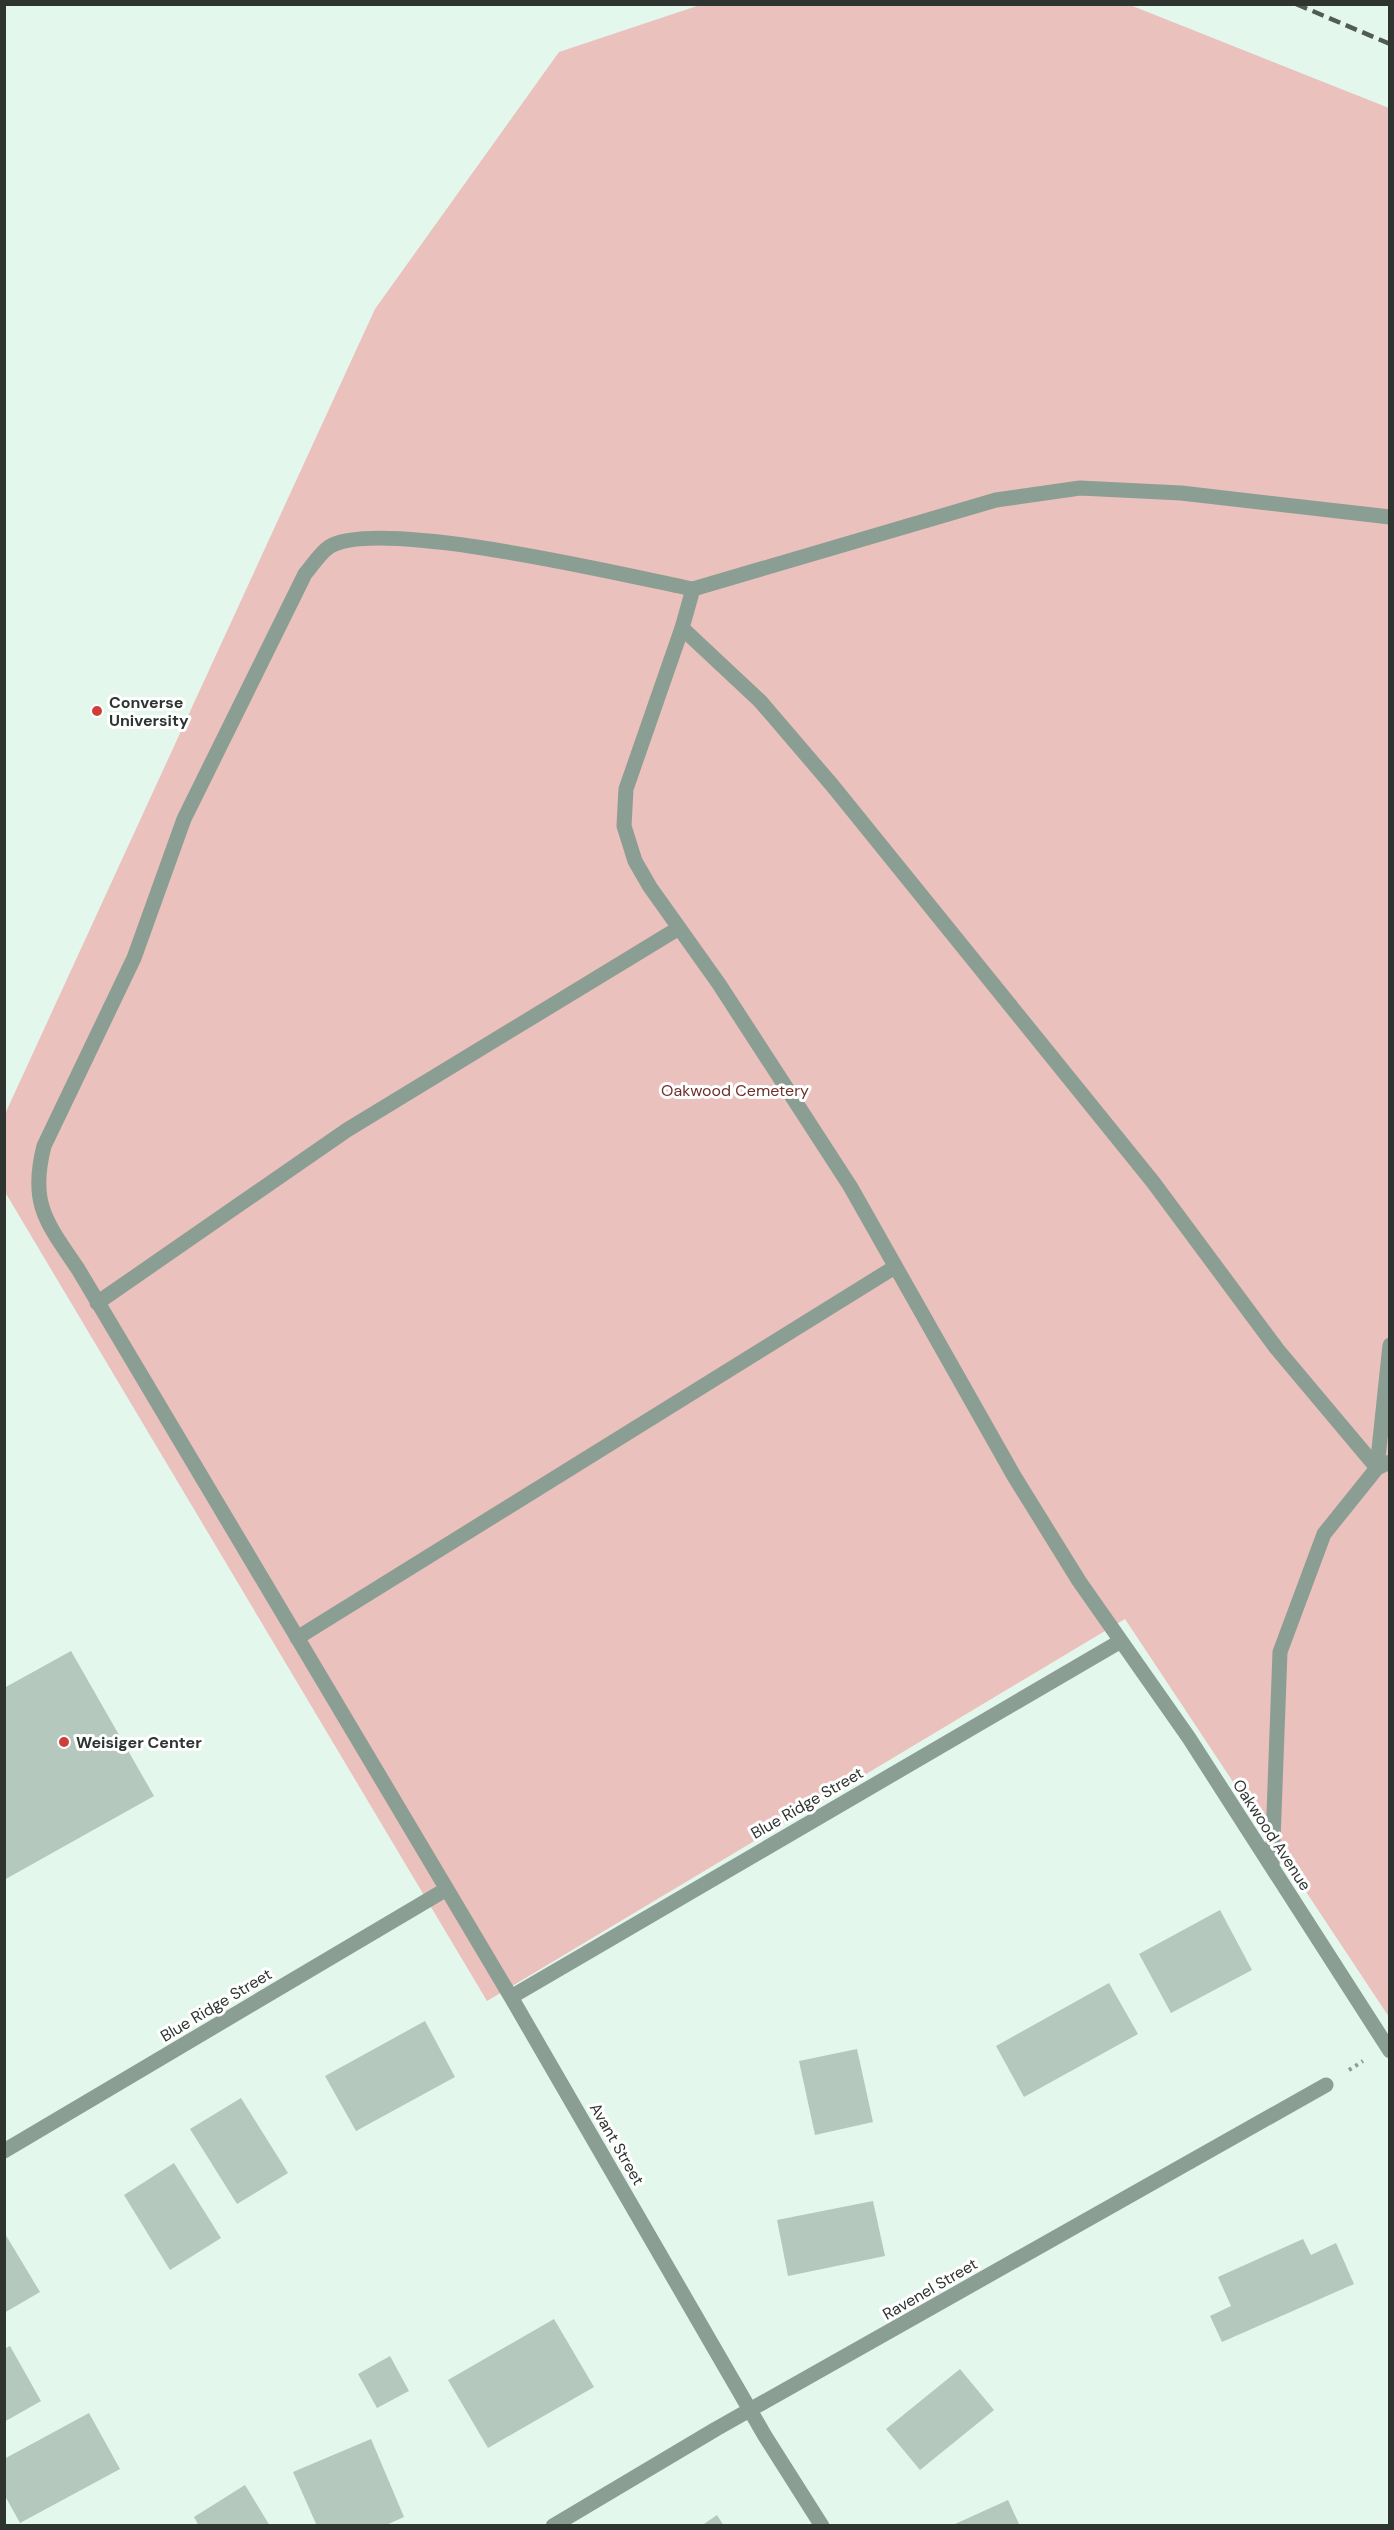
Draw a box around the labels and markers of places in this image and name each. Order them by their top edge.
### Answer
place label: Converse University [109,692,189,731]
marker: Converse University [90,704,104,718]
place label: Weisiger Center [76,1732,202,1753]
marker: Weisiger Center [57,1735,71,1749]

